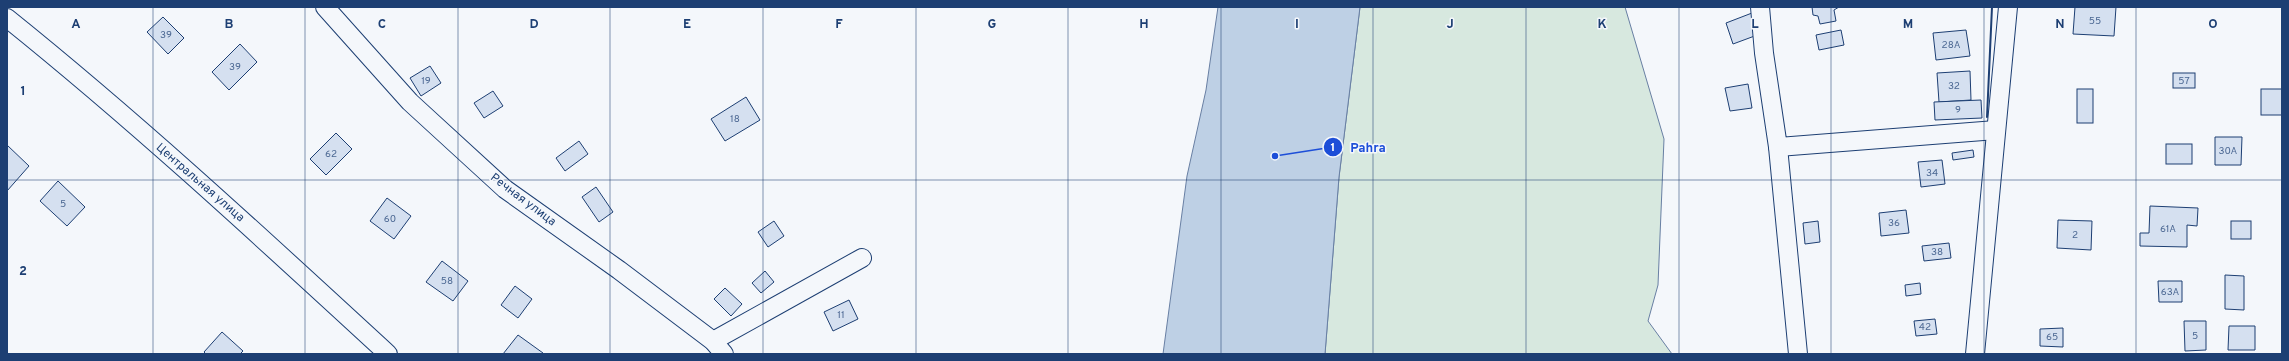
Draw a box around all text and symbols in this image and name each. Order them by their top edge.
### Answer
house number: 55 [2089,15,2101,28]
text: A [71,17,81,33]
text: B [225,17,234,33]
text: C [378,17,386,33]
text: D [529,17,539,33]
text: E [683,17,691,33]
text: F [835,17,843,33]
text: G [988,17,997,33]
text: H [1139,17,1149,33]
text: I [1295,17,1299,33]
text: J [1446,17,1454,33]
text: K [1597,17,1607,33]
text: L [1751,17,1759,33]
text: M [1903,17,1913,33]
text: N [2055,17,2065,33]
text: O [2208,17,2218,33]
house number: 39 [160,29,172,42]
house number: 28А [1942,39,1961,52]
house number: 39 [229,61,241,74]
house number: 19 [421,75,431,88]
house number: 57 [2178,75,2190,88]
house number: 32 [1948,80,1960,93]
text: 1 [20,84,26,100]
house number: 9 [1955,104,1961,117]
house number: 18 [730,113,740,126]
callout: Pahra [1323,135,1394,160]
street label: Центральная улица [152,140,248,226]
text: 1 [1331,140,1335,156]
text: Pahra [1350,141,1386,157]
house number: 30А [2219,145,2238,158]
house number: 62 [325,148,337,161]
house number: 34 [1926,167,1938,180]
street label: Речная улица [487,170,559,230]
house number: 5 [60,198,66,211]
house number: 60 [384,213,396,226]
house number: 36 [1888,217,1900,230]
house number: 61А [2160,223,2176,236]
house number: 2 [2072,229,2078,242]
house number: 38 [1931,246,1943,259]
text: 2 [19,264,27,280]
house number: 58 [441,275,453,288]
house number: 63А [2161,286,2180,299]
house number: 11 [837,309,845,322]
house number: 42 [1919,321,1931,334]
house number: 5 [2192,330,2198,343]
house number: 65 [2046,331,2058,344]

